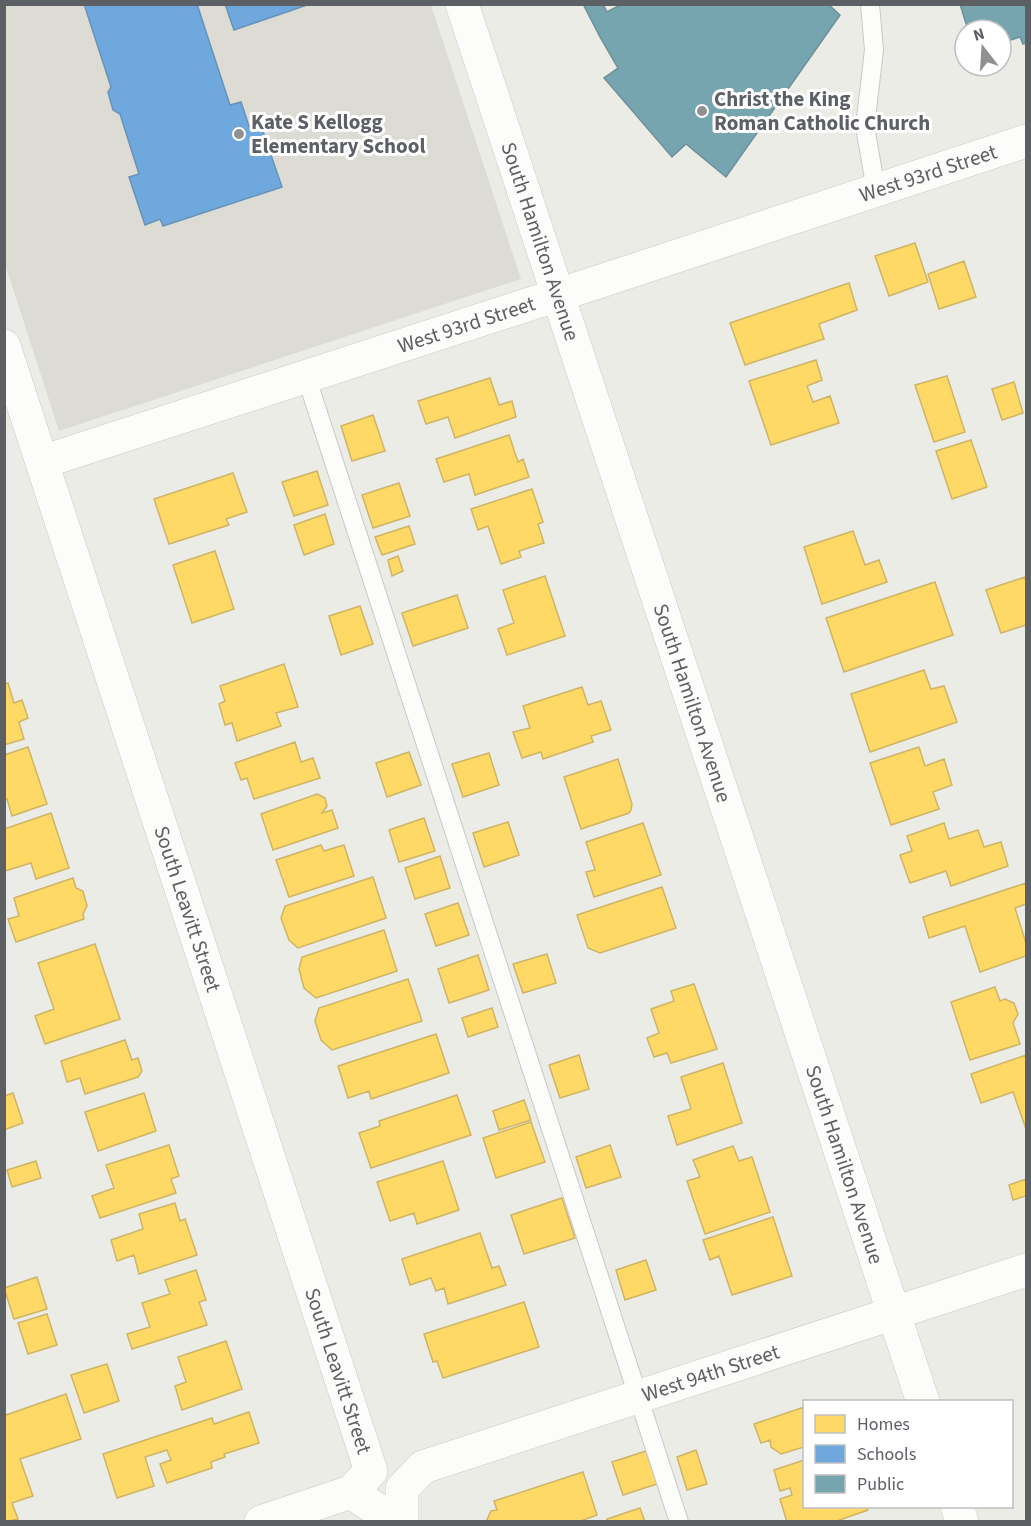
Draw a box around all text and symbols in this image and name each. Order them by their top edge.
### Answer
north arrow [953,18,1013,78]
text: N [971,23,987,47]
place label: Christ the King Roman Catholic Church [714,84,930,138]
marker: Christ the King Roman Catholic Church [695,104,709,118]
place label: Kate S Kellogg Elementary School [251,107,425,161]
marker: Kate S Kellogg Elementary School [232,127,246,141]
street label: West 93rd Street [855,137,1001,210]
street label: South Hamilton Avenue [494,138,587,345]
street label: West 93rd Street [394,288,539,361]
street label: South Hamilton Avenue [646,600,739,806]
street label: South Leavitt Street [146,822,229,996]
street label: South Hamilton Avenue [798,1061,891,1268]
street label: South Leavitt Street [297,1284,379,1458]
street label: West 94th Street [638,1337,783,1409]
legend [803,1400,1013,1508]
text: Homes [857,1412,910,1437]
text: Schools [857,1442,916,1467]
text: Public [857,1472,904,1497]

